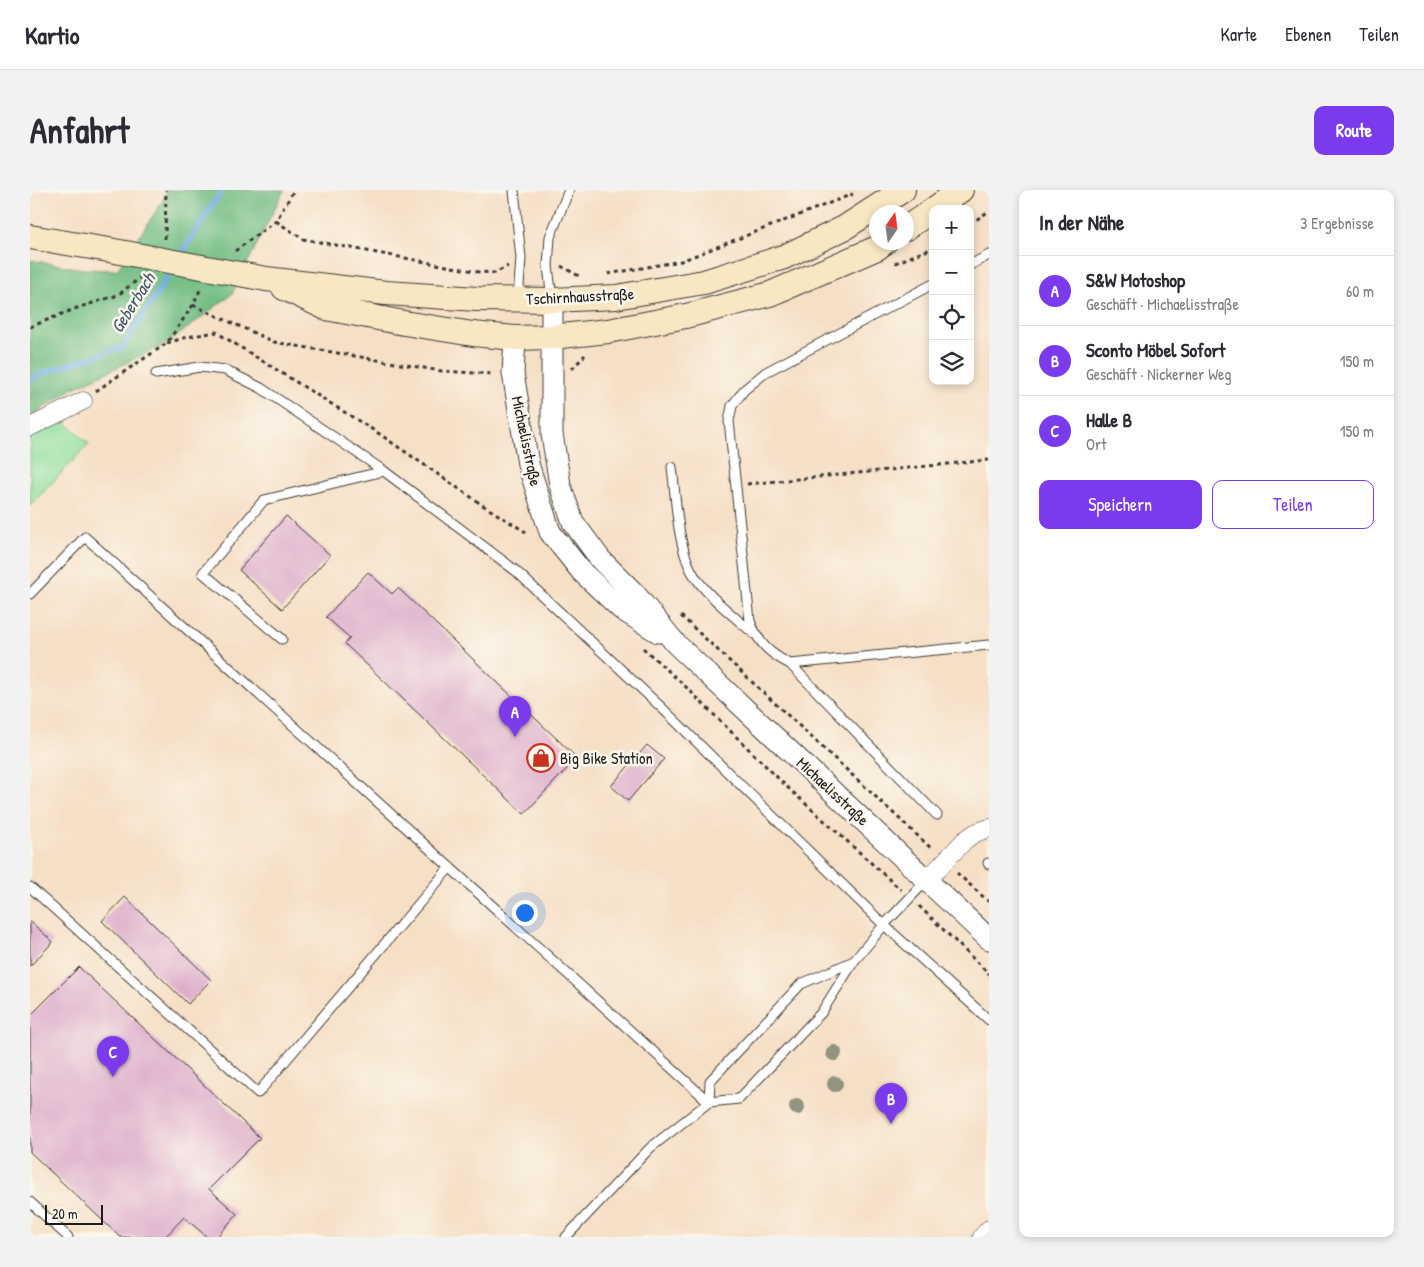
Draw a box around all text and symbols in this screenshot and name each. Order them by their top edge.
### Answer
text: Kartio [25,19,80,51]
text: Karte [1221,22,1257,47]
text: Ebenen [1285,22,1331,47]
text: Teilen [1359,22,1399,47]
button: Route [1314,106,1394,155]
text: Anfahrt [30,107,129,154]
north arrow [869,205,914,250]
map controls [929,205,974,385]
button: + [929,205,974,250]
text: In der Nähe [1039,208,1124,237]
text: 3 Ergebnisse [1300,212,1374,234]
button: − [929,250,974,295]
water label: Geberbach [104,267,162,337]
text: S&W Motoshop [1086,267,1185,293]
text: A [1051,280,1059,302]
text: 60 m [1346,280,1374,302]
street label: Tschirnhausstraße [525,282,635,310]
text: Geschäft · Michaelisstraße [1086,293,1239,315]
button: locate [929,295,974,340]
text: Sconto Möbel Sofort [1086,337,1225,363]
button: layers [929,340,974,385]
text: B [1051,350,1059,372]
text: 150 m [1340,350,1374,372]
text: Geschäft · Nickerner Weg [1086,363,1231,385]
street label: Michaelisstraße [507,394,547,489]
text: Halle B [1086,407,1132,433]
text: C [1051,420,1059,442]
text: 150 m [1340,420,1374,442]
text: Ort [1086,433,1107,455]
button: Speichern [1039,480,1202,529]
button: Teilen [1212,480,1374,529]
pin: A [499,696,531,737]
shop icon: Big Bike Station [526,743,556,773]
place label: Big Bike Station [560,747,653,769]
street label: Michaelisstraße [792,752,874,831]
your location [512,900,538,926]
pin: C [97,1036,129,1077]
pin: B [875,1083,907,1124]
scale bar [45,1202,102,1225]
text: 20 m [52,1204,78,1223]

